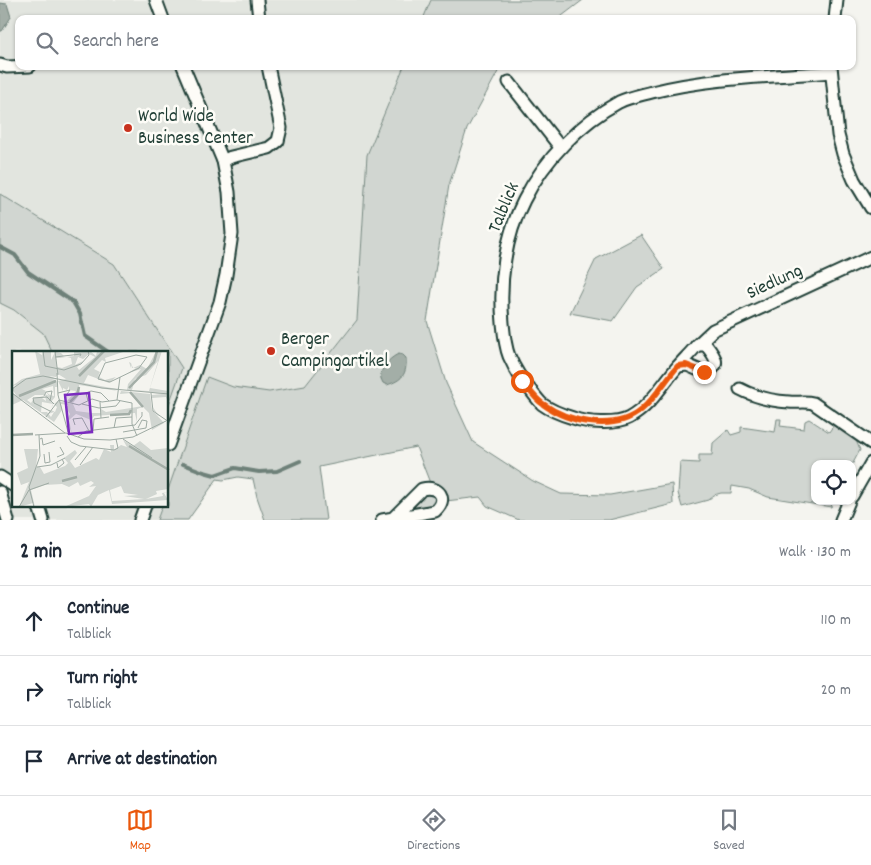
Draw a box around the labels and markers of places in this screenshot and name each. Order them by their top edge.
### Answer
place label: World Wide Business Center [138,104,253,153]
marker: World Wide Business Center [122,122,134,134]
place label: Berger Campingartikel [281,327,389,376]
marker: Berger Campingartikel [265,345,277,357]

